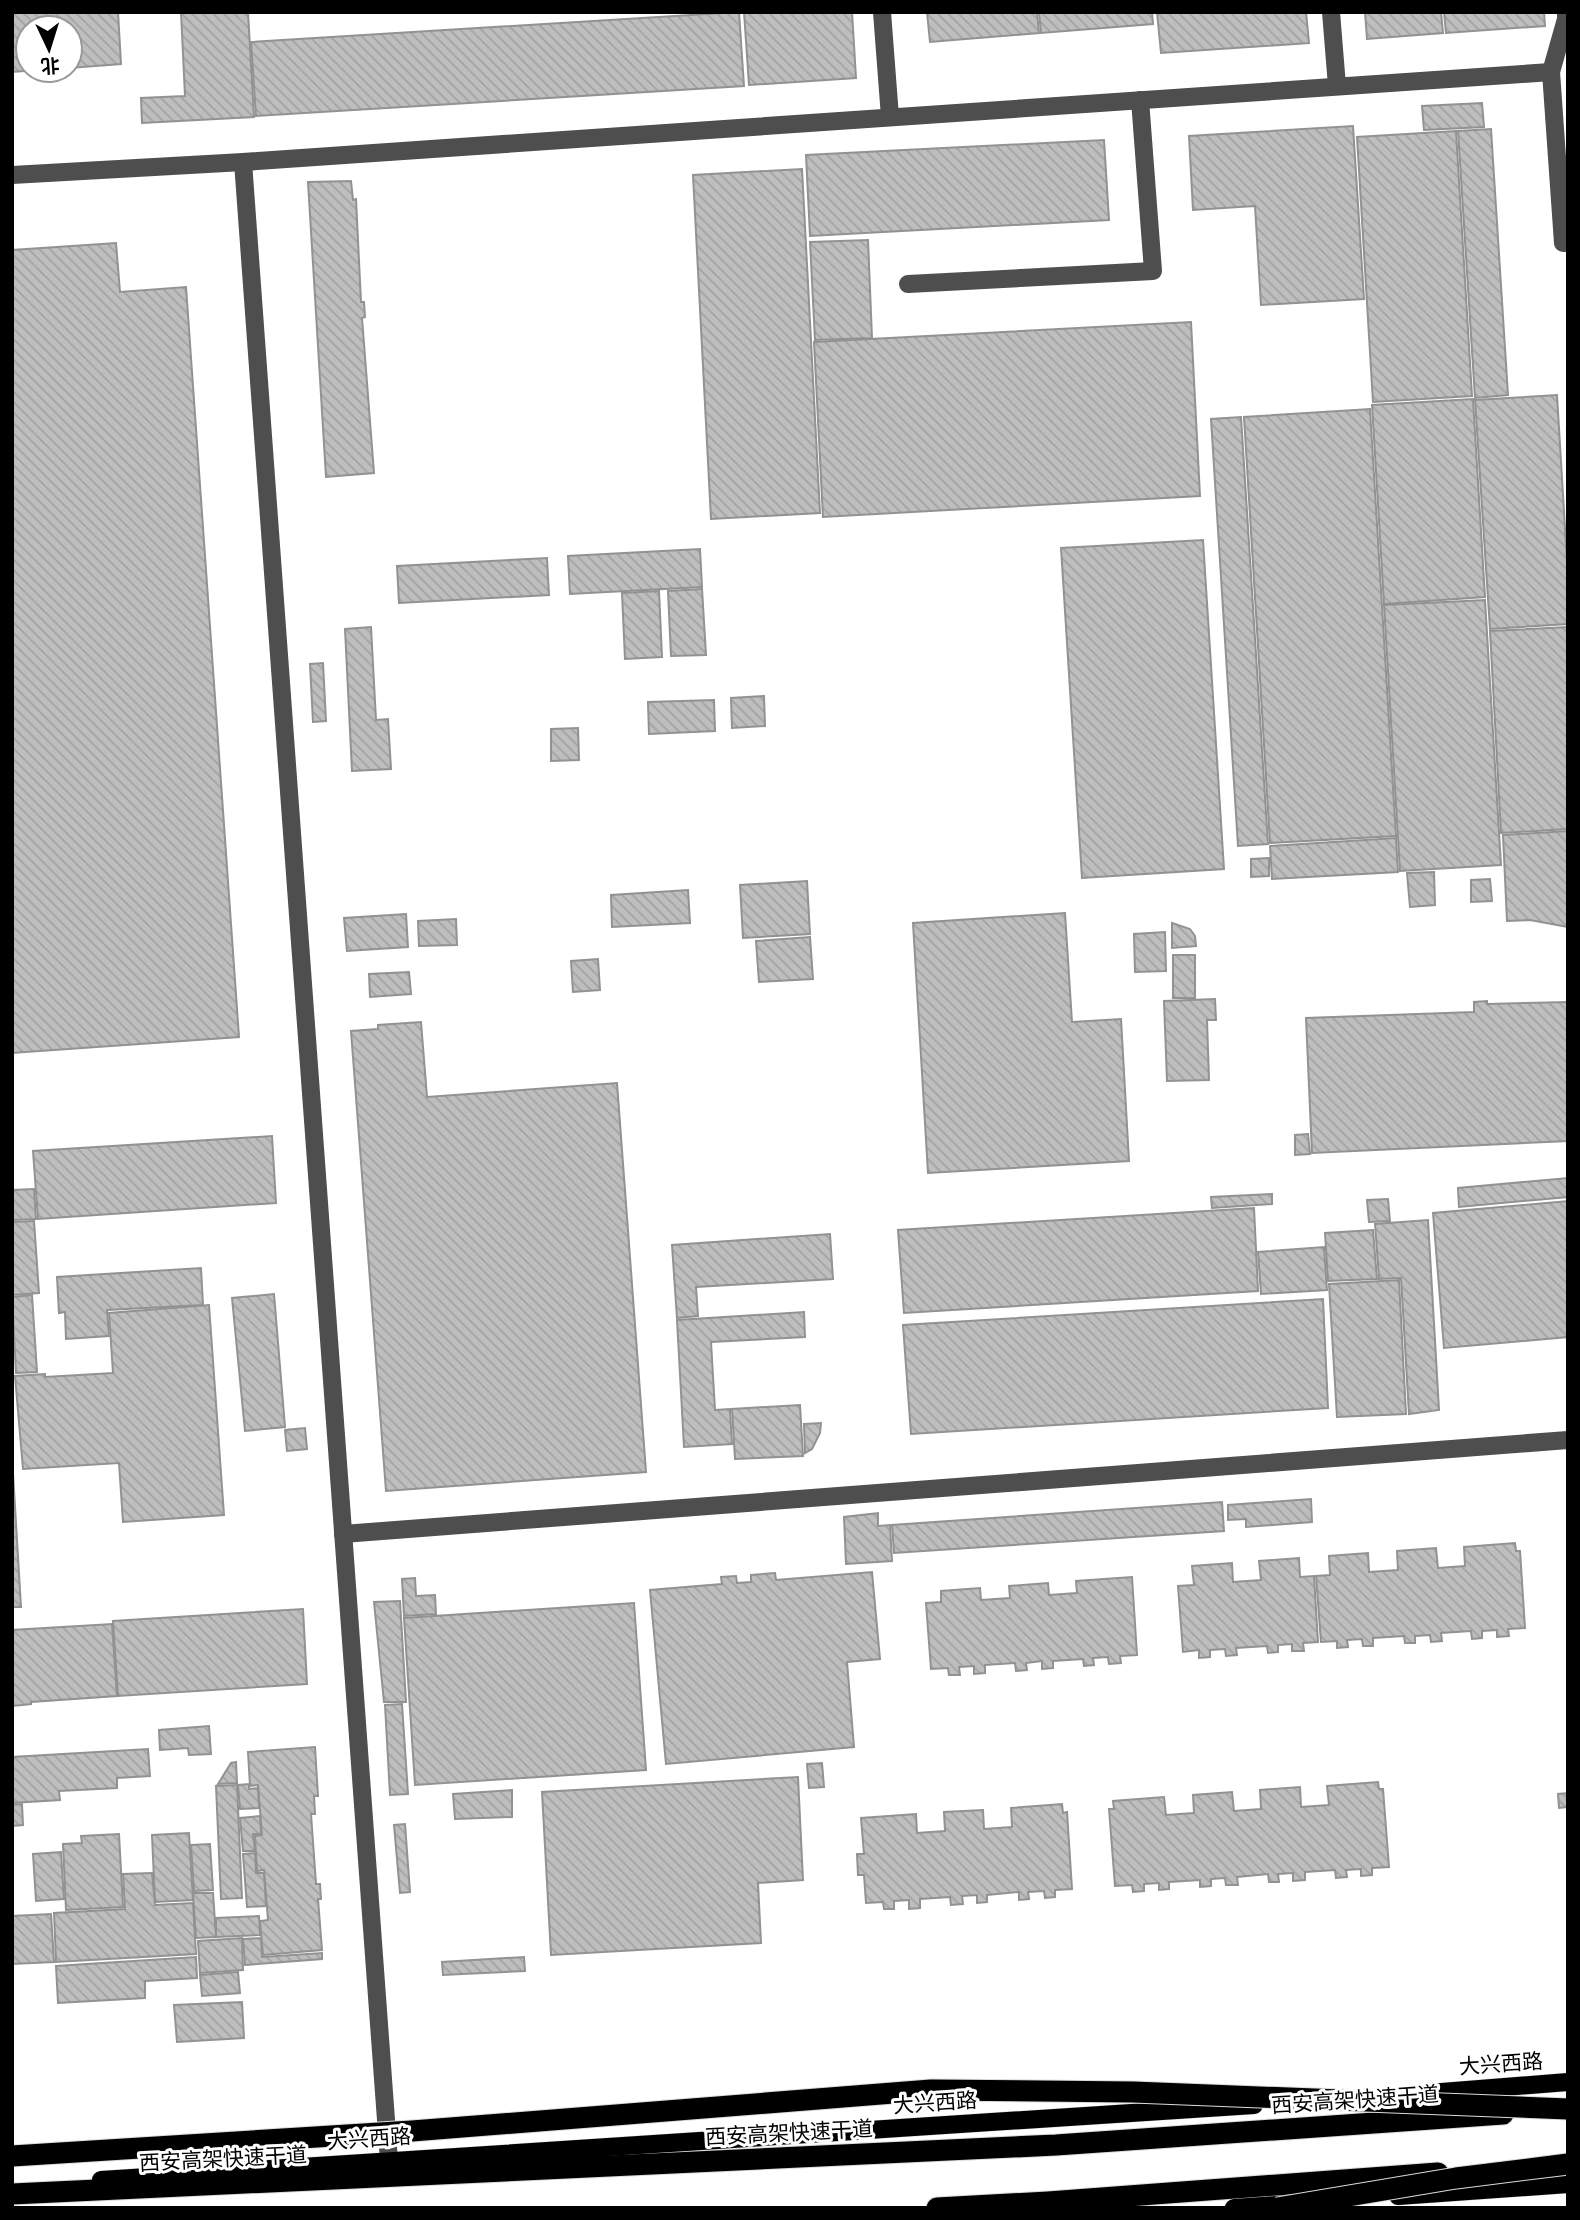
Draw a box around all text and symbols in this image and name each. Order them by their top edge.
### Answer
north arrow [14,14,84,84]
text: 北 [40,53,60,78]
street label: 大兴西路 [1458,2048,1544,2080]
street label: 西安高架快速干道 [1270,2081,1440,2119]
street label: 大兴西路 [892,2087,978,2119]
street label: 西安高架快速干道 [704,2116,874,2150]
street label: 大兴西路 [326,2123,412,2155]
street label: 西安高架快速干道 [138,2142,308,2176]

